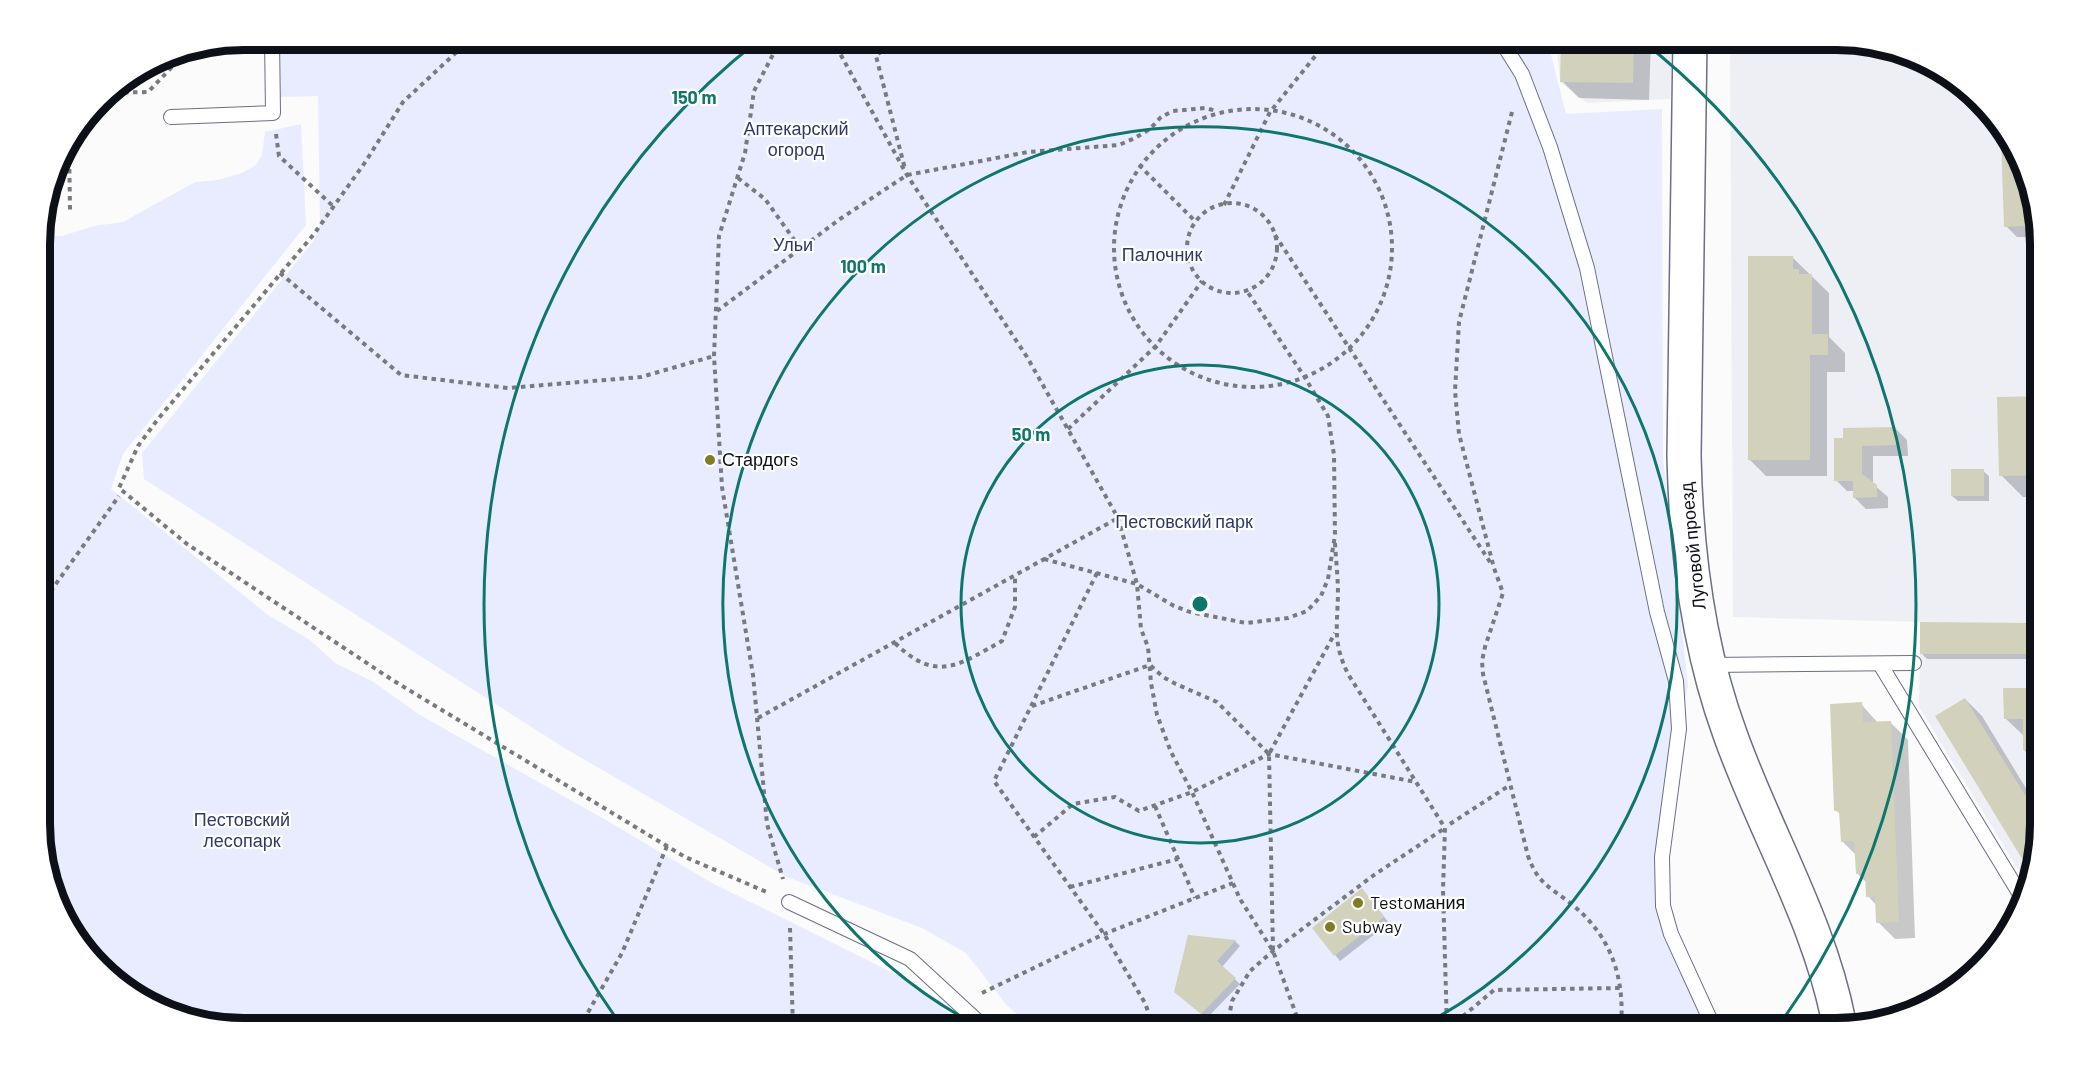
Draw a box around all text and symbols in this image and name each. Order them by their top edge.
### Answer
text: 150 m [672,86,716,108]
park label: Аптекарский огород [743,117,849,160]
park label: Ульи [773,233,813,255]
park label: Палочник [1122,243,1202,265]
text: 100 m [840,255,886,277]
text: 50 m [1012,423,1050,445]
place label: Стардогs [722,448,798,470]
marker: Стардогs [703,453,717,467]
street label: Луговой проезд [1674,481,1710,611]
park label: Пестовский парк [1115,510,1253,532]
centre of rings [1190,594,1210,614]
park label: Пестовский лесопарк [194,808,290,851]
place label: Testoмания [1370,891,1465,913]
marker: Testoмания [1351,896,1365,910]
place label: Subway [1342,915,1402,937]
marker: Subway [1323,920,1337,934]

